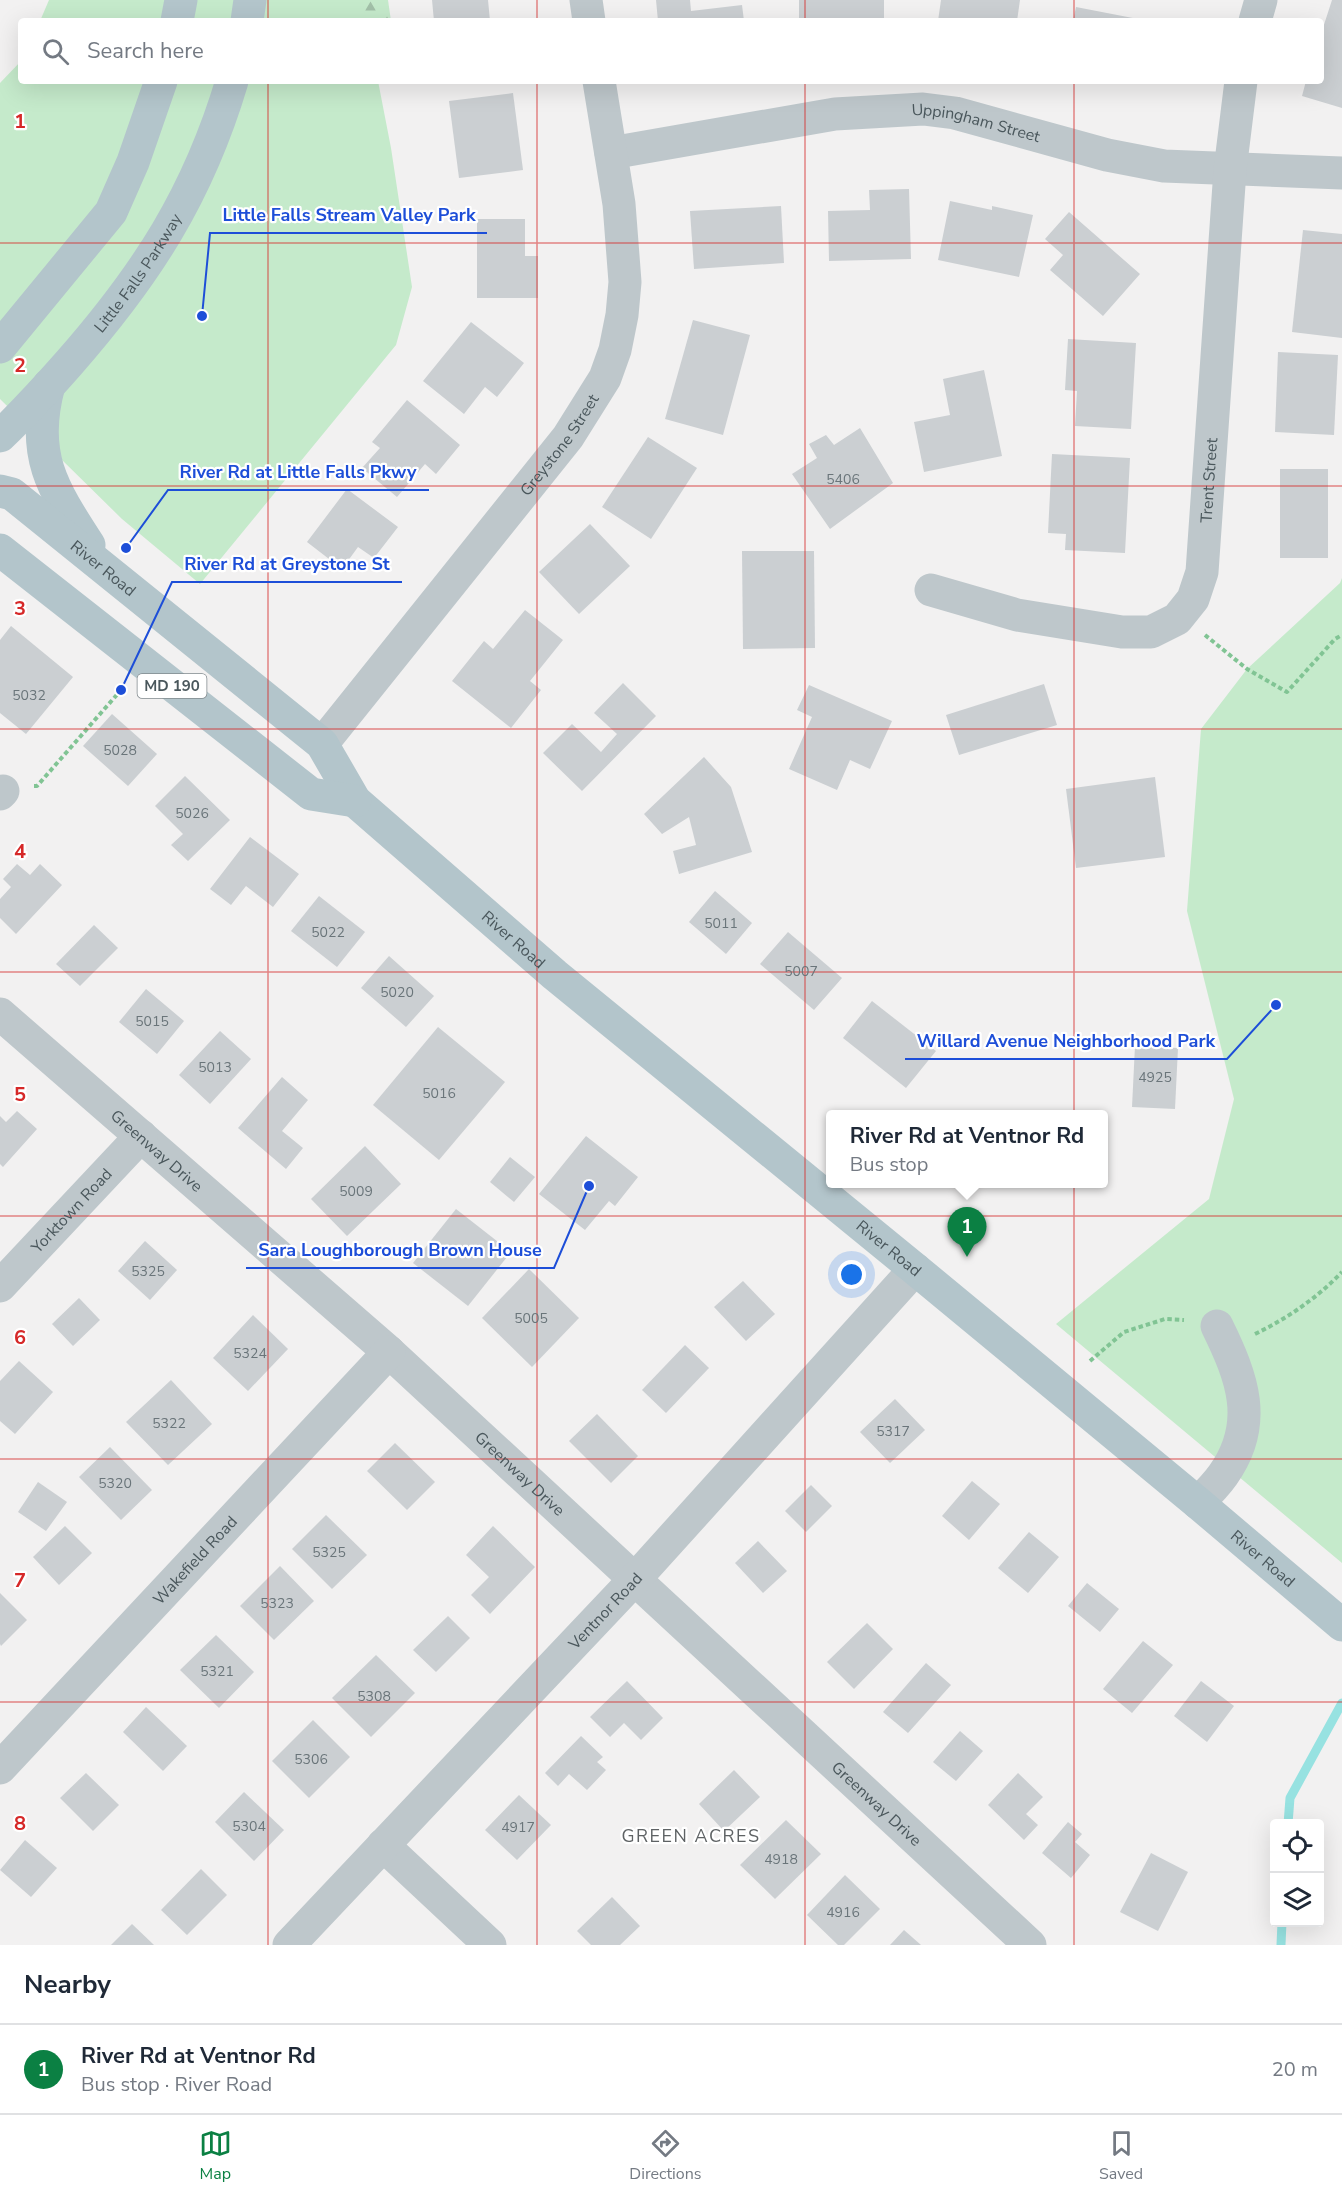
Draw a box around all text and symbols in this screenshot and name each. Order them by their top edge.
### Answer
search box [18,18,1324,84]
icon: search [39,35,72,68]
text: Search here [87,36,204,66]
street label: Uppingham Street [911,99,1043,148]
text: 1 [14,108,26,135]
callout: Little Falls Stream Valley Park [210,197,487,233]
text: Little Falls Stream Valley Park [222,203,476,227]
street label: Little Falls Parkway [89,209,188,338]
text: 2 [14,352,26,379]
street label: Greystone Street [515,390,605,501]
street label: Trent Street [1195,437,1223,524]
callout: River Rd at Little Falls Pkwy [168,454,429,490]
text: River Rd at Little Falls Pkwy [180,460,417,484]
house number: 5406 [826,470,860,489]
street label: River Road [66,536,140,602]
callout: River Rd at Greystone St [172,546,402,582]
text: River Rd at Greystone St [184,552,390,576]
text: 3 [14,595,26,622]
road number: MD 190 [138,674,207,698]
house number: 5032 [12,686,46,705]
house number: 5028 [103,741,137,760]
house number: 5026 [175,804,209,823]
text: 4 [14,838,26,865]
street label: River Road [476,906,550,974]
house number: 5011 [704,914,738,933]
house number: 5022 [311,923,345,942]
house number: 5007 [784,962,818,981]
house number: 5020 [380,983,414,1002]
house number: 5015 [135,1012,169,1031]
callout: Willard Avenue Neighborhood Park [905,1023,1227,1059]
text: Willard Avenue Neighborhood Park [917,1029,1215,1053]
house number: 5013 [198,1058,232,1077]
house number: 4925 [1138,1068,1172,1087]
text: 5 [14,1081,26,1108]
house number: 5016 [422,1084,456,1103]
street label: Greenway Drive [106,1105,207,1197]
popup [826,1110,1108,1188]
text: River Rd at Ventnor Rd [850,1121,1084,1151]
text: Bus stop [850,1151,928,1178]
street label: Yorktown Road [26,1164,117,1259]
house number: 5009 [339,1182,373,1201]
pin: 1 [948,1208,986,1257]
street label: River Road [851,1215,926,1282]
callout: Sara Loughborough Brown House [246,1232,554,1268]
text: Sara Loughborough Brown House [258,1238,542,1262]
your location [837,1260,866,1289]
house number: 5325 [131,1262,165,1281]
house number: 5005 [514,1309,548,1328]
text: 6 [14,1324,26,1351]
house number: 5324 [233,1344,267,1363]
house number: 5322 [152,1414,186,1433]
house number: 5317 [876,1422,910,1441]
street label: Greenway Drive [470,1427,569,1521]
house number: 5320 [98,1474,132,1493]
street label: Wakefield Road [148,1511,242,1610]
street label: River Road [1226,1525,1299,1593]
house number: 5325 [312,1543,346,1562]
text: 7 [14,1567,26,1594]
street label: Ventnor Road [563,1568,648,1655]
house number: 5323 [260,1594,294,1613]
house number: 5321 [200,1662,234,1681]
house number: 5308 [357,1687,391,1706]
house number: 5306 [294,1750,328,1769]
street label: Greenway Drive [826,1757,926,1851]
text: 8 [14,1810,26,1837]
house number: 5304 [232,1817,266,1836]
house number: 4917 [501,1818,535,1837]
map controls [1270,1819,1324,1927]
button: locate [1270,1819,1324,1873]
district label: GREEN ACRES [622,1824,760,1848]
house number: 4918 [764,1850,798,1869]
button: layers [1270,1873,1324,1927]
house number: 4916 [826,1903,860,1922]
text: Nearby [24,1967,111,2002]
text: River Rd at Ventnor Rd [81,2041,316,2071]
text: 1 [38,2056,50,2083]
text: 20 m [1272,2056,1318,2083]
text: Bus stop · River Road [81,2071,272,2098]
tab: Map [199,2127,232,2185]
tab: Directions [629,2127,701,2185]
tab: Saved [1099,2127,1143,2185]

